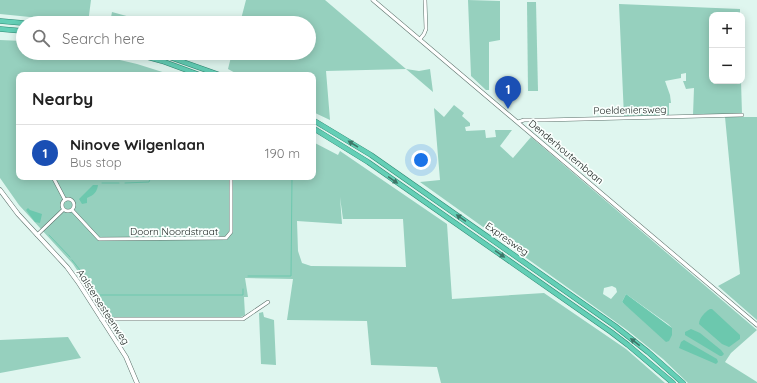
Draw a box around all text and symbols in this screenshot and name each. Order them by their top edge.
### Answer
map controls [709,12,745,84]
button: + [709,12,745,48]
search box [16,16,316,60]
icon: search [30,27,52,49]
text: Search here [62,29,145,48]
button: − [709,48,745,84]
pin: 1 [495,76,521,109]
text: Nearby [32,88,93,109]
street label: Poeldeniersweg [593,103,667,117]
street label: Denderhoutembaan [526,117,606,187]
text: Ninove Wilgenlaan [70,135,205,154]
one-way arrow [348,141,359,148]
text: 1 [42,145,48,161]
text: 190 m [265,145,300,161]
your location [411,150,431,170]
text: Bus stop [70,154,122,170]
one-way arrow [388,176,398,184]
one-way arrow [456,214,466,222]
street label: Expresweg [483,219,531,259]
street label: Doorn Noordstraat [130,225,219,238]
one-way arrow [494,250,505,258]
street label: Aalstersesteenweg [74,267,132,347]
one-way arrow [630,337,641,346]

